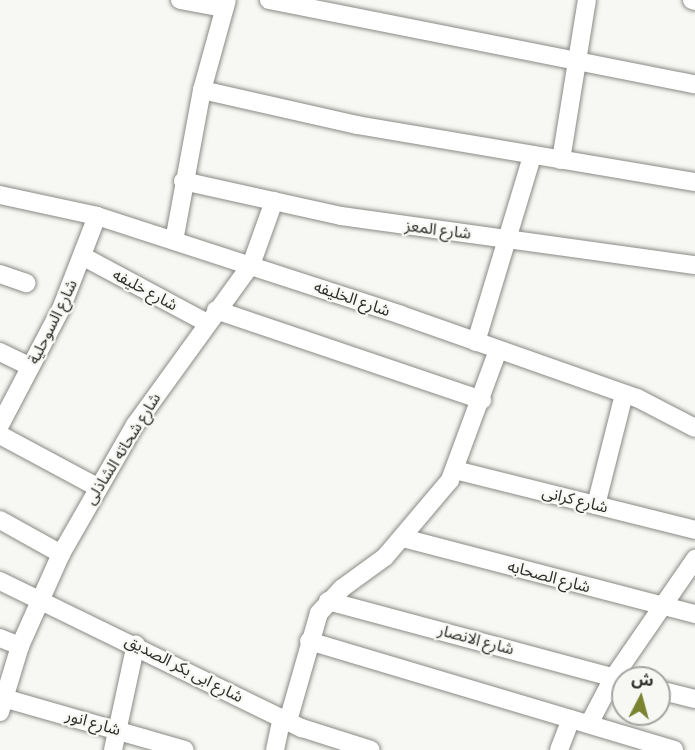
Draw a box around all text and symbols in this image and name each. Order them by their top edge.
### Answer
street label: شارع المعز [404,216,472,244]
street label: شارع خليفه [109,265,181,315]
street label: شارع السوحلية [24,277,82,367]
street label: شارع الخليفه [311,277,393,321]
street label: شارع شحاته الشاذلى [81,390,165,508]
street label: شارع كرانى [540,483,610,517]
street label: شارع الصحابه [506,557,592,597]
street label: شارع الانصار [436,621,516,659]
street label: شارع ابى بكر الصديق [122,631,246,707]
north arrow [611,666,671,726]
text: ش [631,669,655,691]
street label: شارع انور [63,706,123,740]

